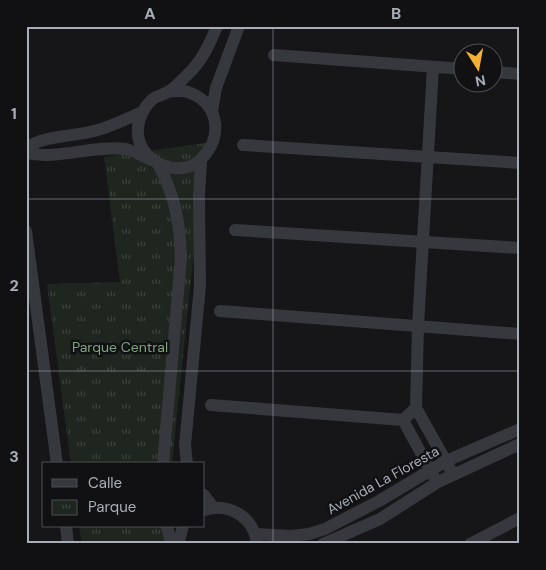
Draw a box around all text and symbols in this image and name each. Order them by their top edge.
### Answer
text: A [144,3,156,24]
text: B [391,3,401,24]
north arrow [454,42,504,92]
text: N [474,71,487,91]
text: 1 [11,103,17,124]
text: 2 [9,275,19,296]
park label: Parque Central [72,338,168,356]
street label: Avenida La Floresta [324,442,442,518]
text: 3 [9,446,19,467]
legend [42,462,205,528]
text: Calle [88,473,122,493]
text: Parque [88,497,136,517]

